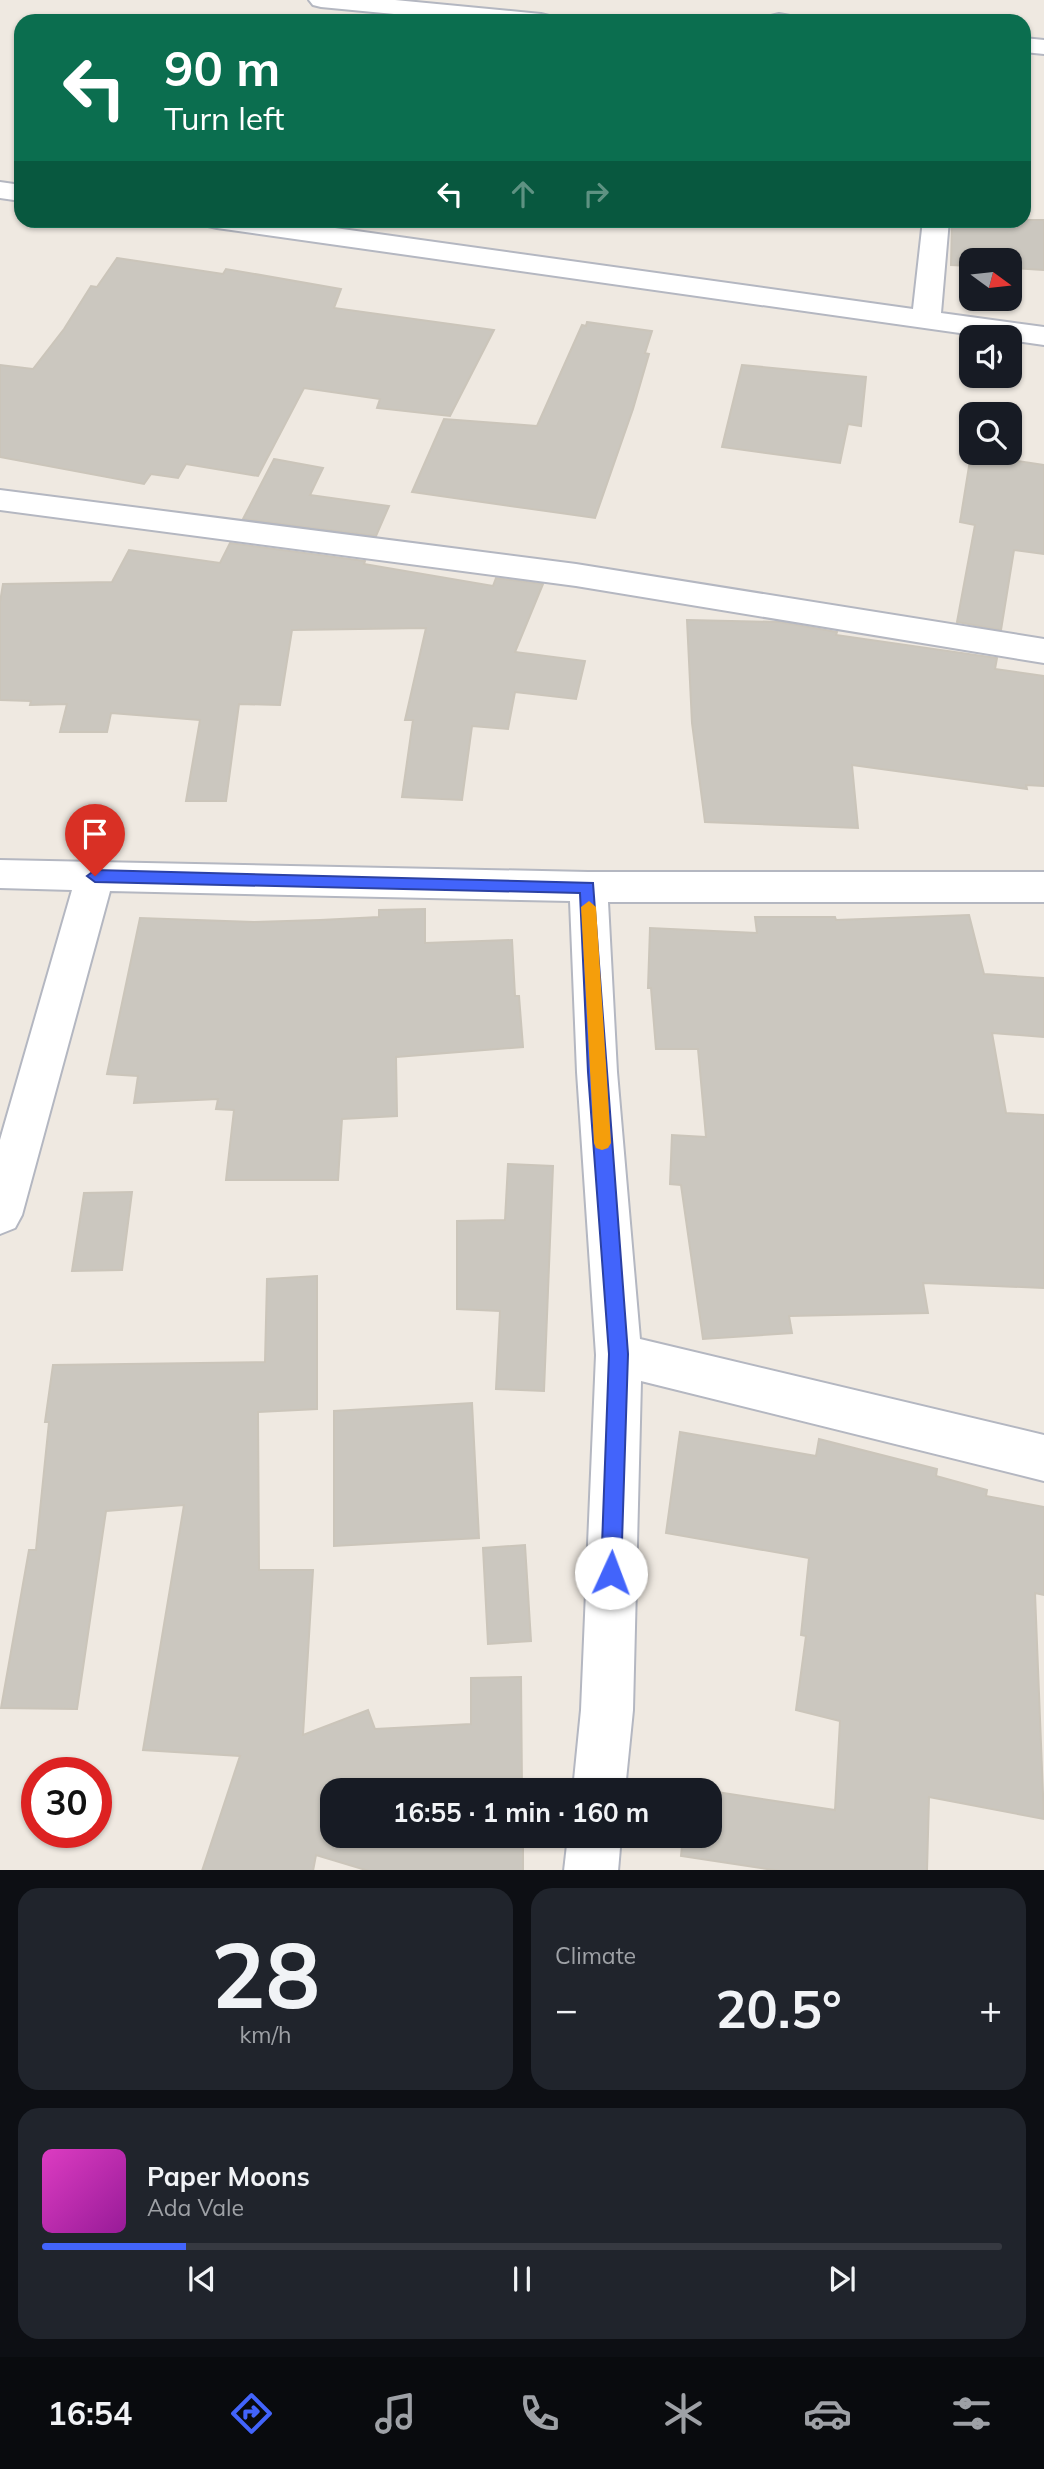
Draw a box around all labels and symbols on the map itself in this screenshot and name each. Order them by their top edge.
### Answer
north arrow [959,248,1022,312]
pin [65,804,125,876]
position arrow [574,1536,648,1610]
speed limit sign: 30 [21,1757,112,1848]

